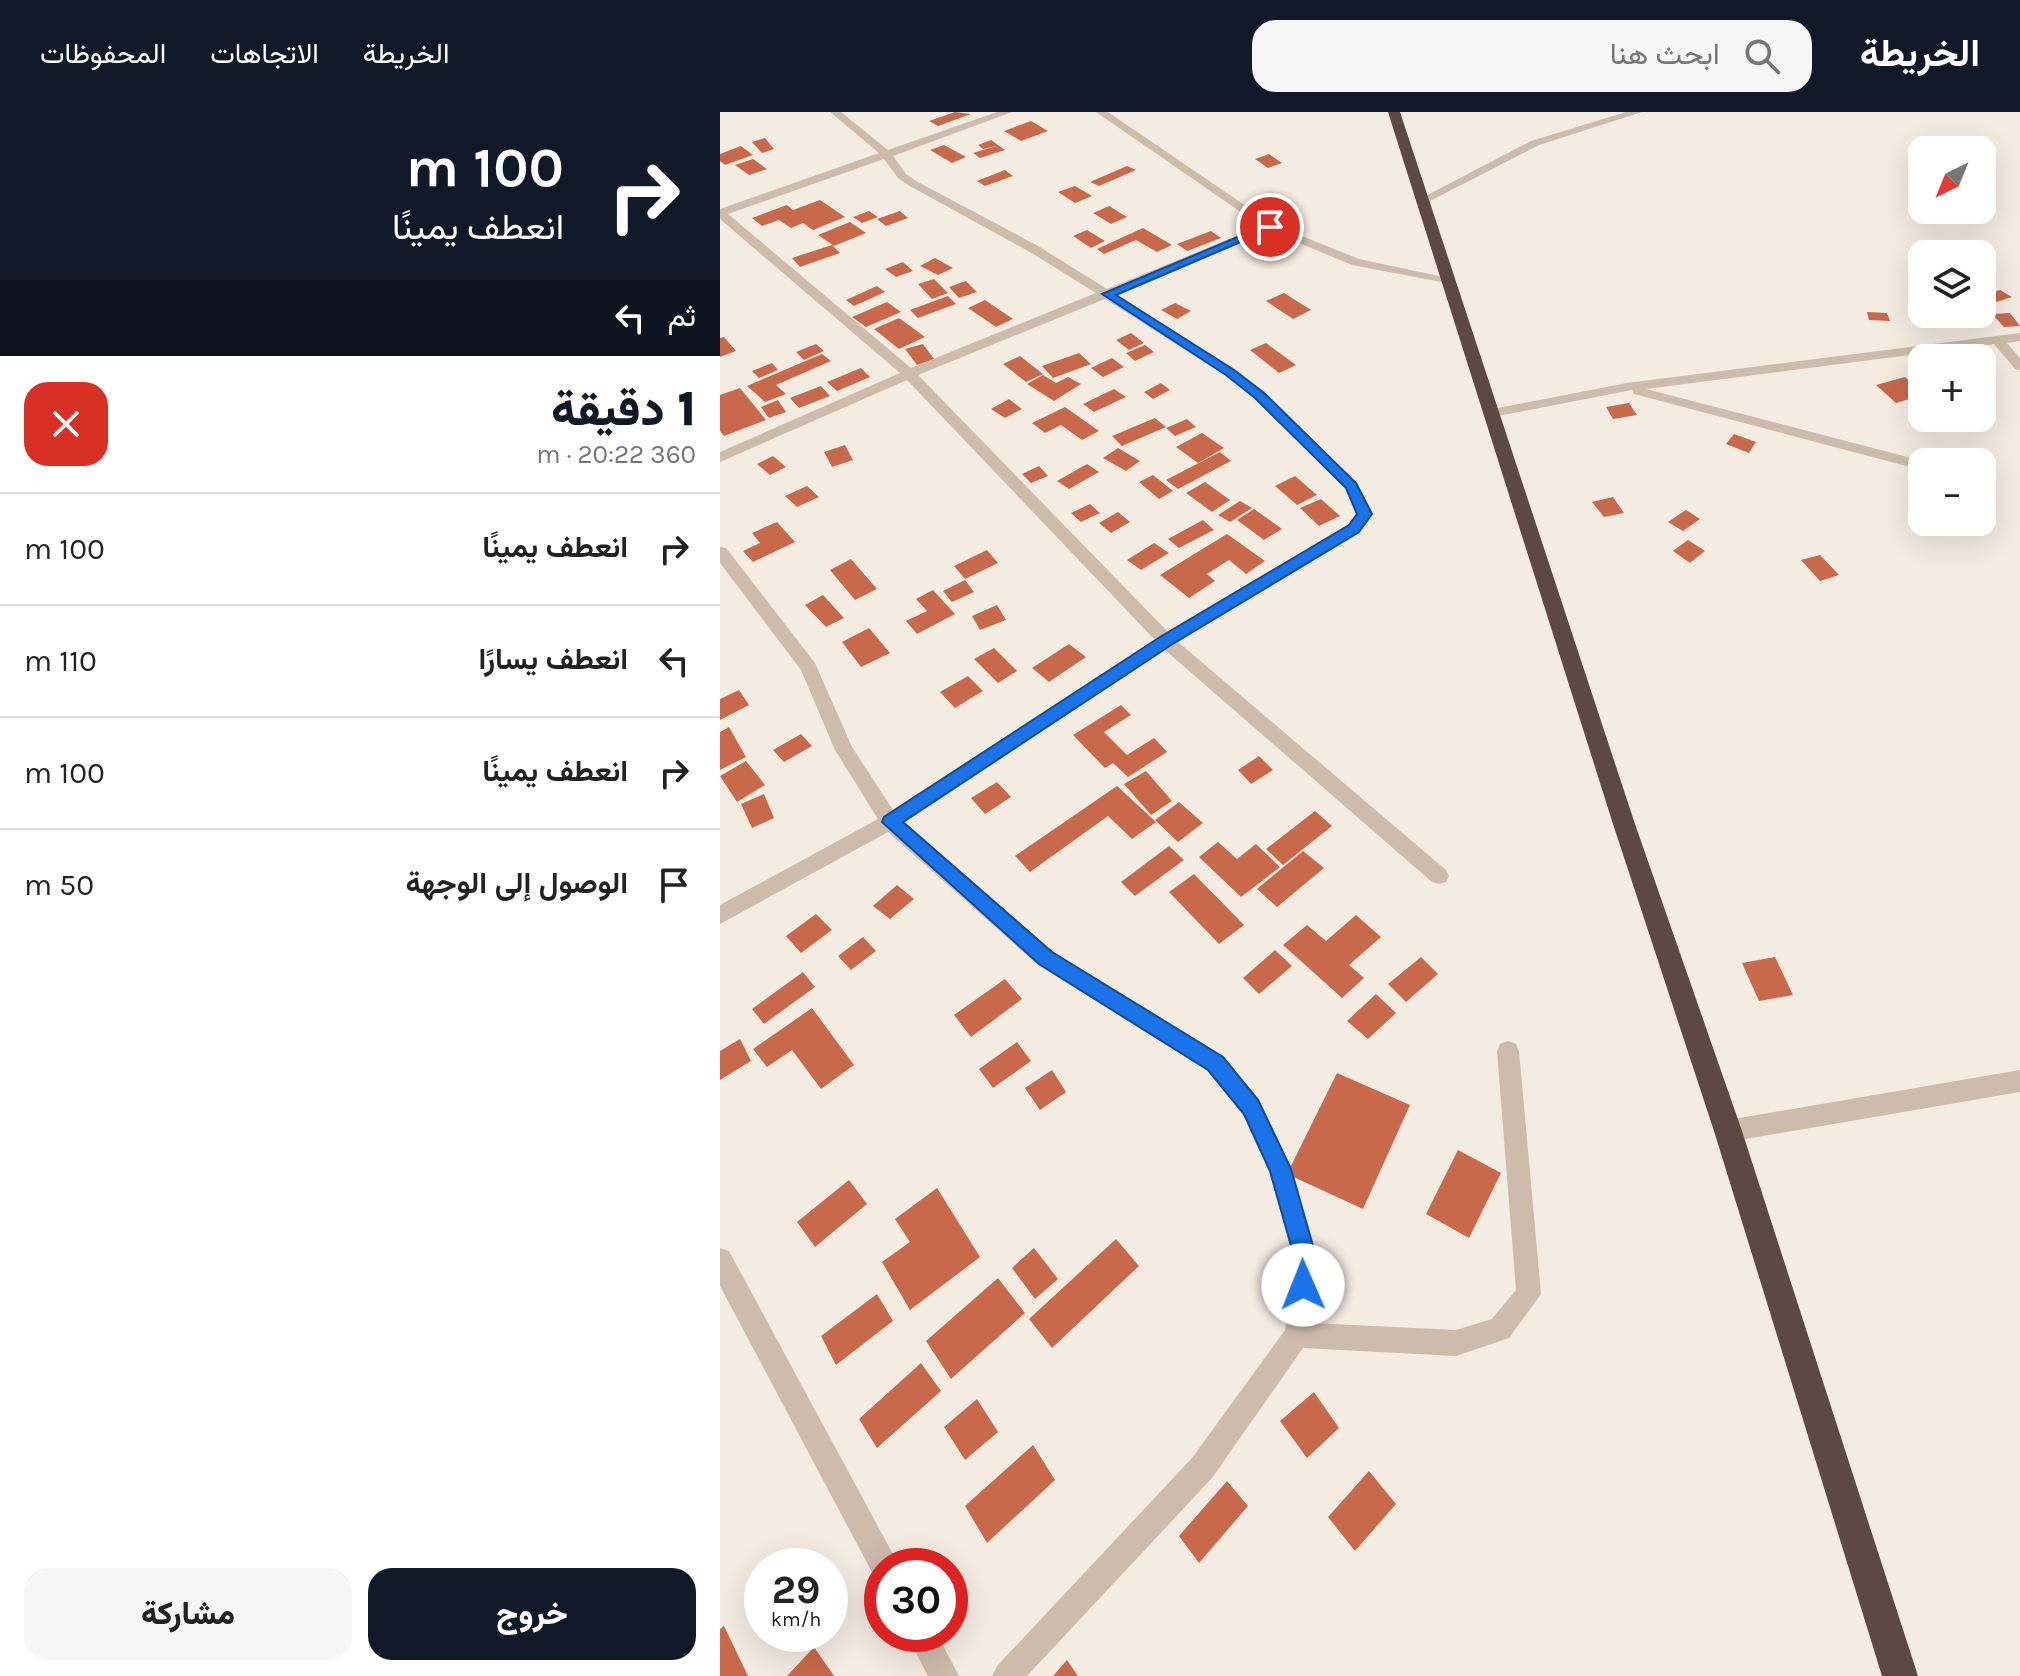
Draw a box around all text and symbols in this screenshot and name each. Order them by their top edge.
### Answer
search box [1252,20,1812,92]
text: الخريطة [1860,31,1980,76]
icon: search [1740,34,1784,78]
text: ابحث هنا [1610,36,1720,72]
text: المحفوظات [40,37,166,70]
text: الاتجاهات [210,37,319,70]
text: الخريطة [363,37,449,70]
text: 100 m [406,135,564,200]
north arrow [1908,136,1996,224]
map controls [1908,136,1996,536]
icon: right [592,144,696,248]
pin [1236,193,1304,261]
icon: arrive [1248,205,1292,249]
text: انعطف يمينًا [392,206,564,248]
button: layers [1908,240,1996,328]
icon: left [608,296,652,340]
text: ثم [668,298,696,334]
button: + [1908,344,1996,432]
text: 1 دقيقة [551,381,696,437]
button: close [24,382,108,466]
text: 360 m · 20:22 [536,439,696,470]
button: − [1908,448,1996,536]
icon: right [652,527,696,571]
text: انعطف يمينًا [482,529,628,565]
text: 100 m [24,531,105,567]
icon: left [652,639,696,683]
text: انعطف يسارًا [478,641,628,677]
text: 110 m [24,643,97,679]
icon: right [652,751,696,795]
text: انعطف يمينًا [482,753,628,789]
text: 100 m [24,755,105,791]
icon: arrive [652,863,696,907]
text: الوصول إلى الوجهة [405,865,628,901]
text: 50 m [24,867,94,903]
position arrow [1261,1243,1345,1327]
speed limit sign: 30 [864,1548,968,1652]
text: 29 [772,1566,820,1613]
button: مشاركة [24,1568,352,1660]
button: خروج [368,1568,696,1660]
text: km/h [771,1608,821,1631]

